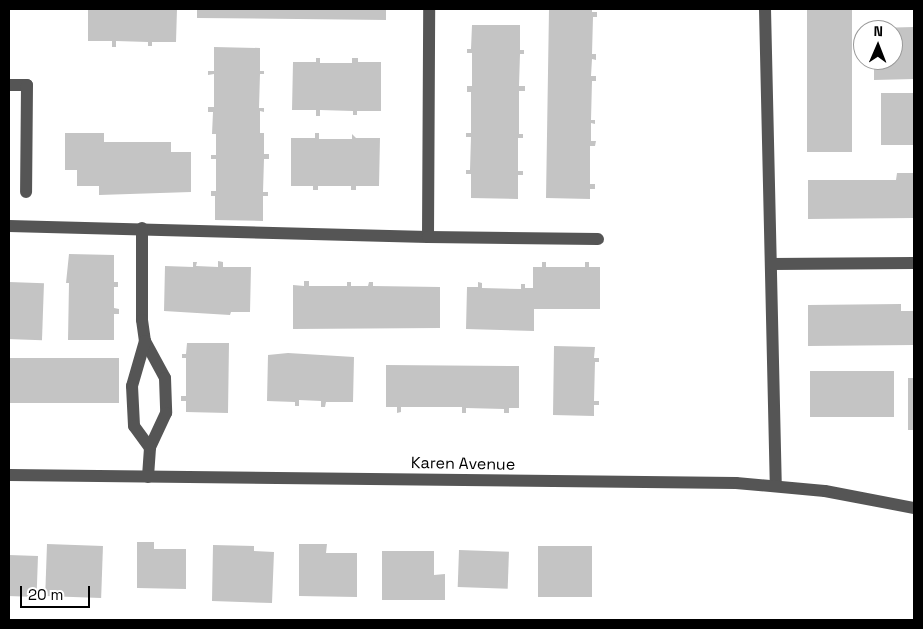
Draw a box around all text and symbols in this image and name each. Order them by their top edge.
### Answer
north arrow [853,20,903,70]
text: N [873,22,883,40]
street label: Karen Avenue [411,453,515,475]
scale bar [22,576,92,608]
text: 20 m [28,585,63,604]

